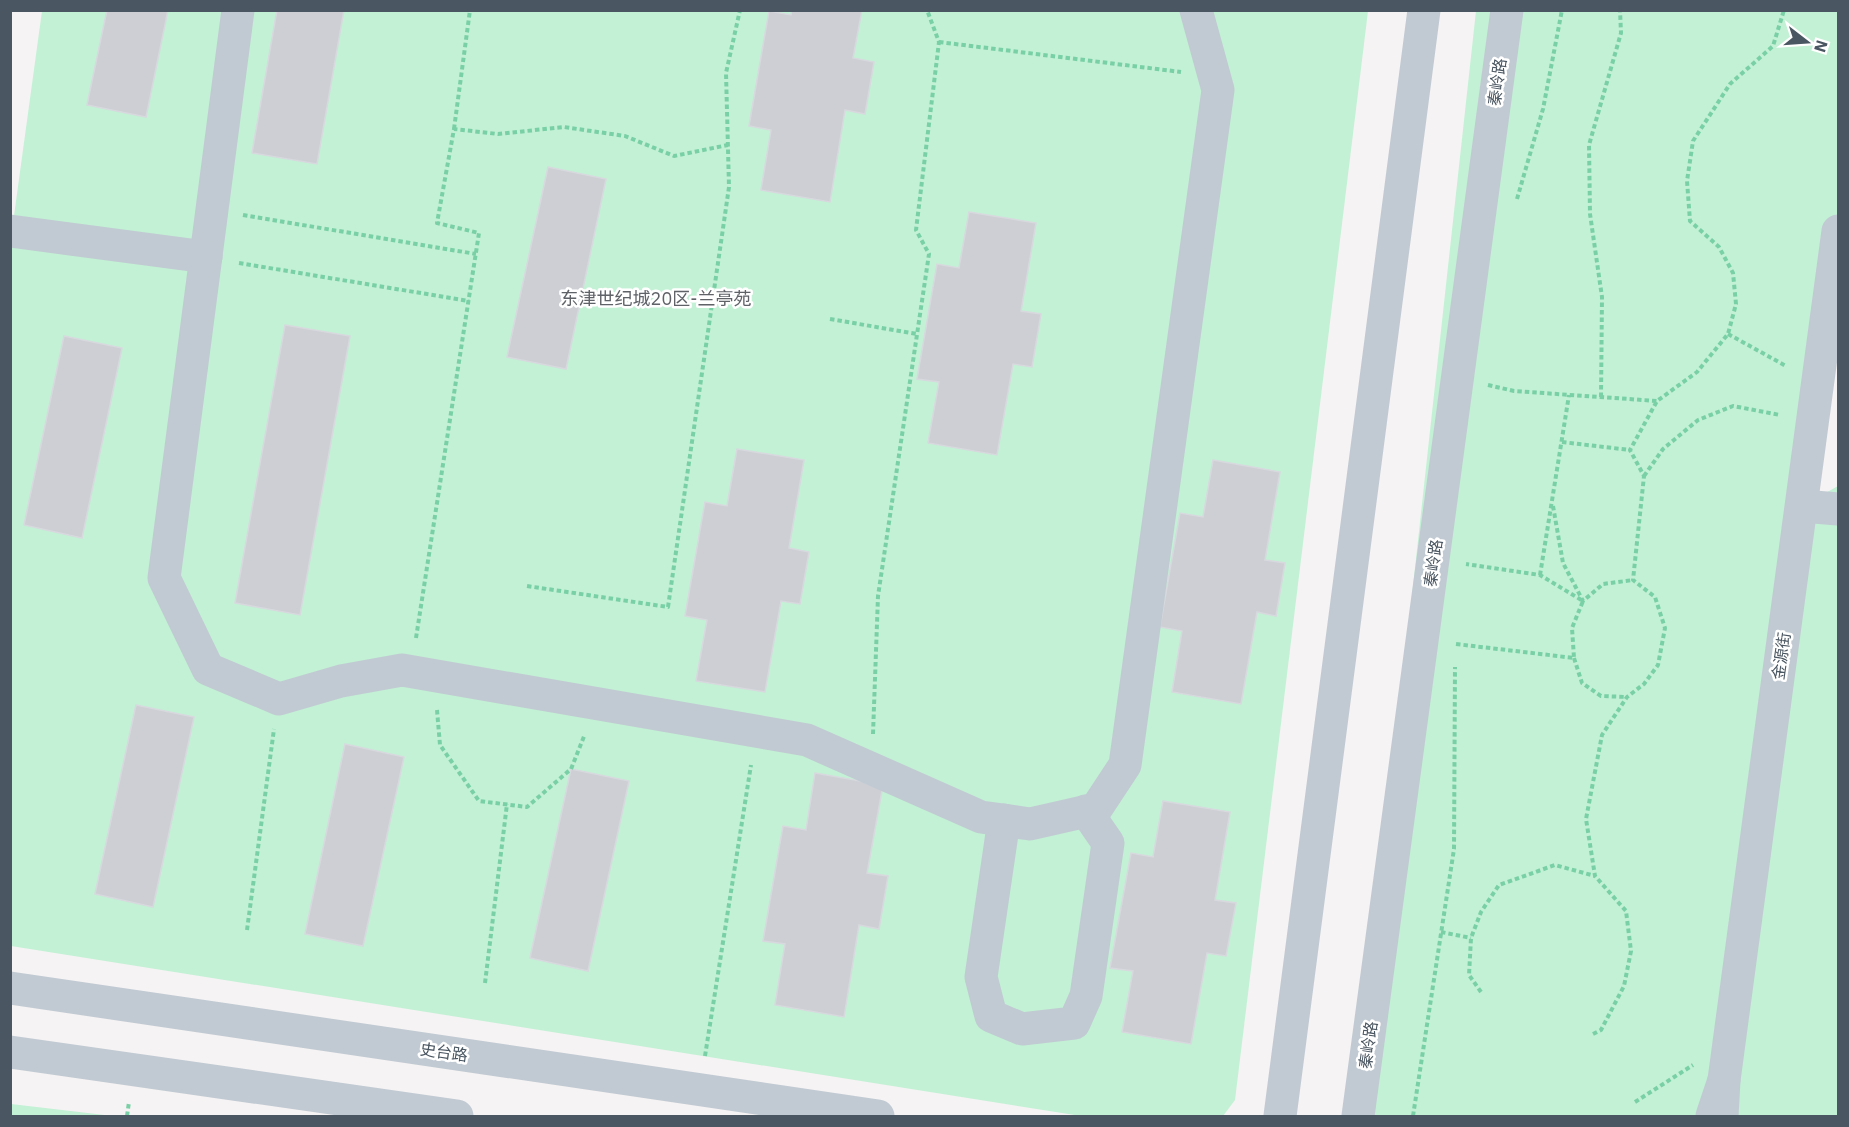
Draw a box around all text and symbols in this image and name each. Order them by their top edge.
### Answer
north arrow [1777,12,1837,72]
text: N [1810,38,1833,55]
street label: 秦岭路 [1484,57,1510,107]
district label: 东津世纪城20区-兰亭苑 [561,287,751,310]
street label: 秦岭路 [1420,538,1446,588]
street label: 金源街 [1768,631,1794,681]
street label: 秦岭路 [1355,1020,1381,1070]
street label: 史台路 [419,1039,469,1065]

